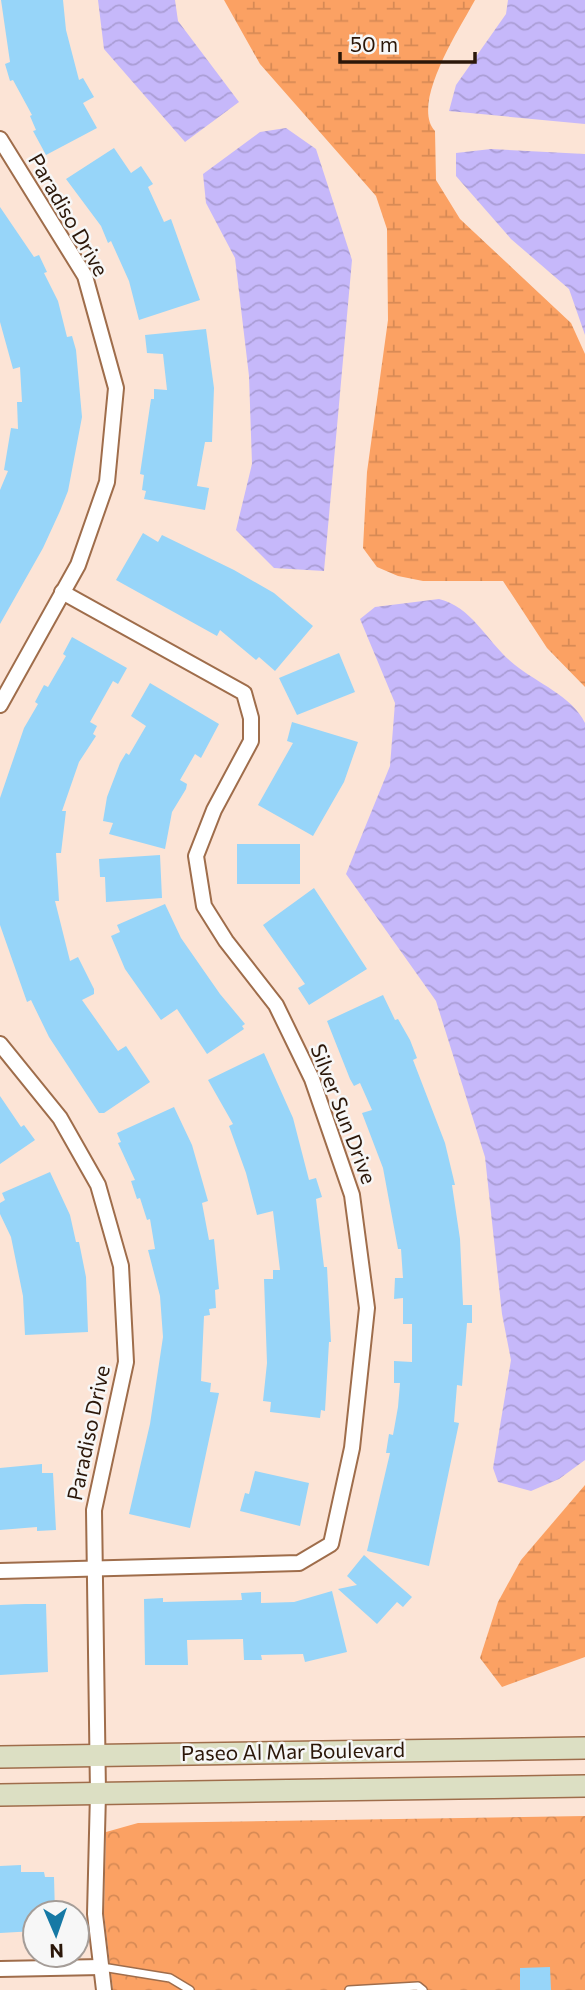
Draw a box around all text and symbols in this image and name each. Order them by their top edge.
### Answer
scale bar [340,21,475,65]
text: 50 m [350,31,398,56]
street label: Paradiso Drive [24,148,115,280]
street label: Silver Sun Drive [306,1040,383,1187]
street label: Paradiso Drive [61,1363,114,1503]
street label: Paseo Al Mar Boulevard [181,1736,405,1765]
north arrow [21,1899,91,1969]
text: N [49,1940,64,1963]

